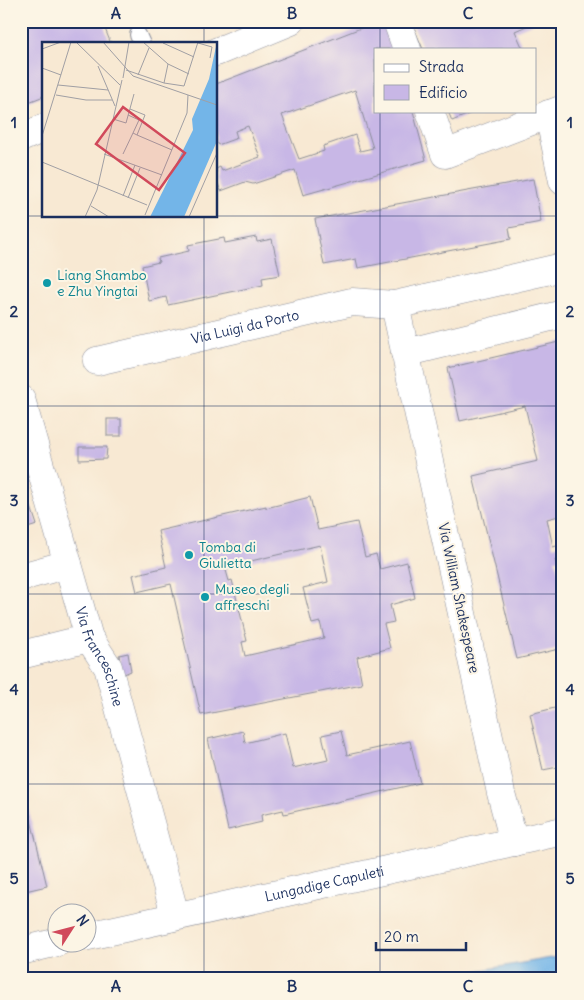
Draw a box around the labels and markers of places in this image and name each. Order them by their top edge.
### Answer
place label: Liang Shambo e Zhu Yingtai [57,266,147,300]
marker: Liang Shambo e Zhu Yingtai [41,277,53,289]
place label: Tomba di Giulietta [199,538,256,572]
marker: Tomba di Giulietta [183,549,195,561]
place label: Museo degli affreschi [215,580,289,614]
marker: Museo degli affreschi [199,591,211,603]

